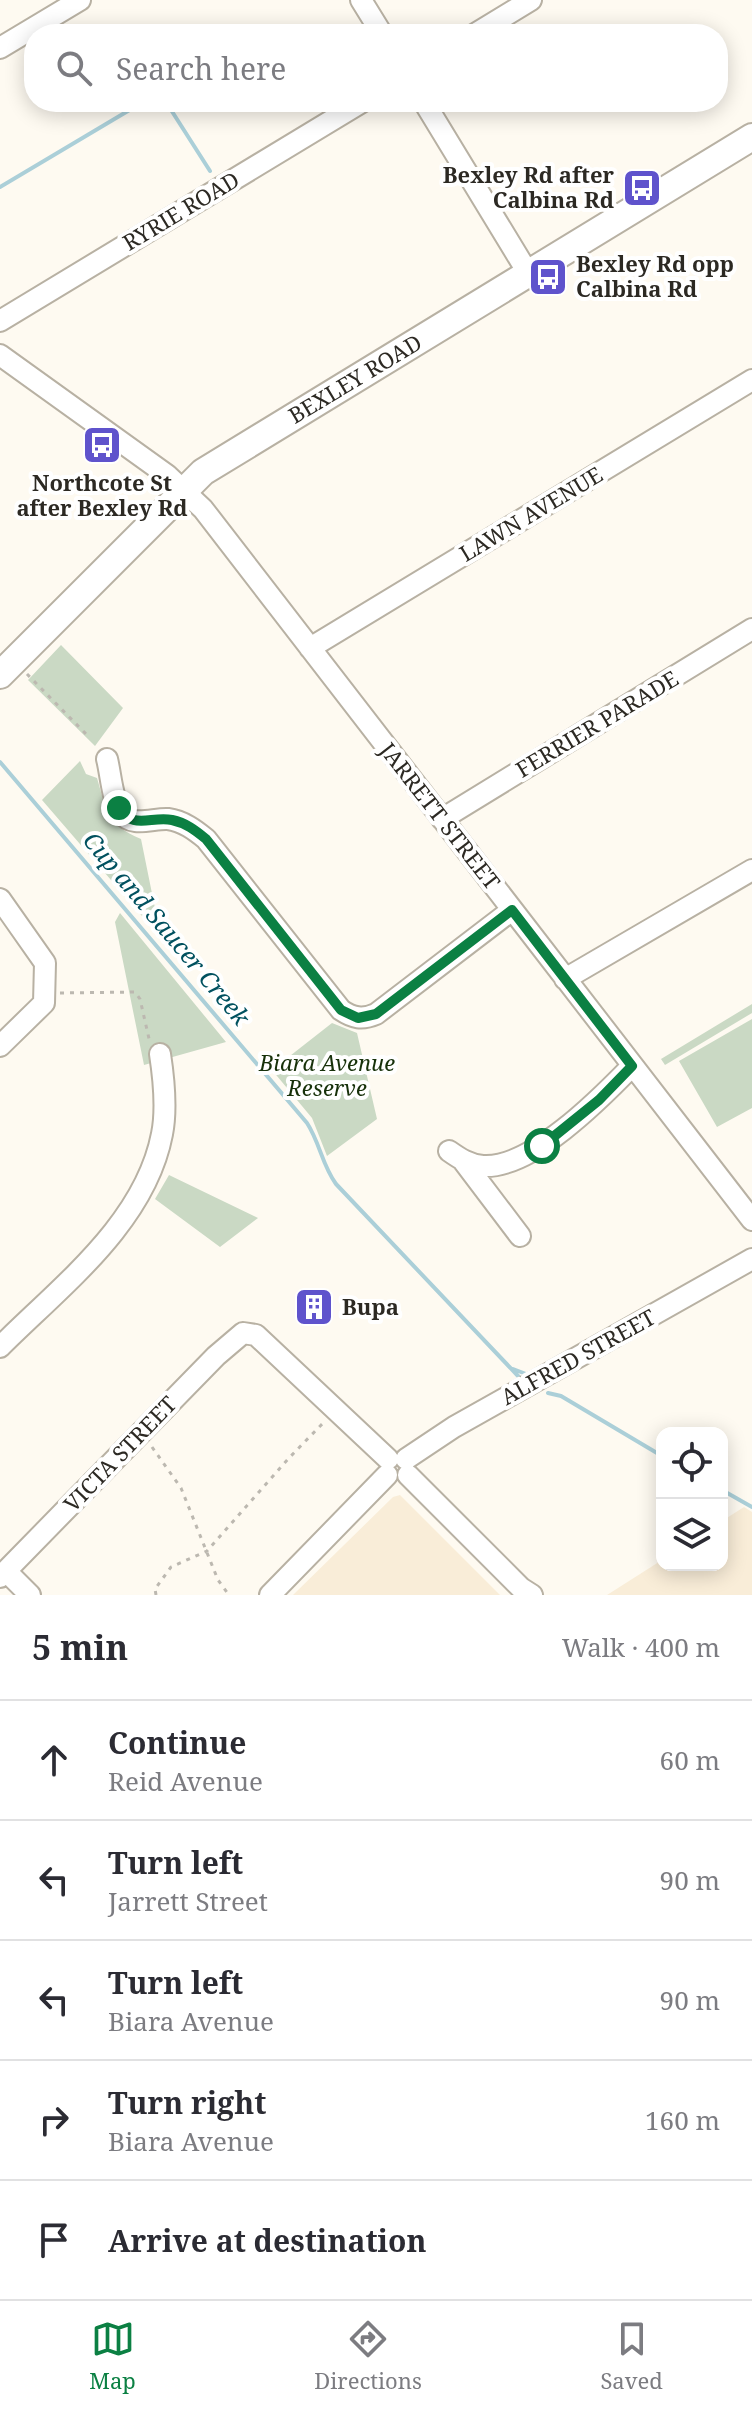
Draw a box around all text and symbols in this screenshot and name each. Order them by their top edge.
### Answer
search box [24,24,728,112]
icon: search [52,46,96,90]
text: Search here [116,48,286,89]
place label: Bexley Rd after Calbina Rd [443,159,614,214]
street label: RYRIE ROAD [117,164,244,257]
bus stop icon: Bexley Rd after Calbina Rd [621,167,663,209]
place label: Bexley Rd opp Calbina Rd [576,248,734,303]
bus stop icon: Bexley Rd opp Calbina Rd [527,256,569,298]
street label: BEXLEY ROAD [282,327,427,430]
bus stop icon: Northcote St after Bexley Rd [81,424,123,466]
street label: LAWN AVENUE [453,459,608,568]
place label: Northcote St after Bexley Rd [16,467,188,522]
street label: FERRIER PARADE [510,663,683,784]
street label: JARRETT STREET [373,735,508,896]
route end [101,790,137,826]
water label: Cup and Saucer Creek [76,824,259,1033]
park label: Biara Avenue Reserve [258,1047,395,1102]
route start [524,1128,560,1164]
building icon: Bupa [293,1286,335,1328]
place label: Bupa [342,1291,399,1321]
street label: ALFRED STREET [495,1301,661,1411]
street label: VICTA STREET [56,1389,183,1518]
map controls [656,1427,728,1571]
button: locate [656,1427,728,1499]
button: layers [656,1499,728,1571]
text: 5 min [32,1624,128,1670]
text: Walk · 400 m [562,1629,720,1665]
text: Continue [108,1722,246,1763]
icon: ahead [32,1738,76,1782]
text: 60 m [660,1742,720,1778]
text: Reid Avenue [108,1763,263,1799]
text: Turn left [108,1842,243,1883]
icon: left [32,1858,76,1902]
text: 90 m [660,1862,720,1898]
text: Jarrett Street [108,1883,268,1919]
text: Turn left [108,1962,243,2003]
icon: left [32,1978,76,2022]
text: 90 m [660,1982,720,2018]
text: Biara Avenue [108,2003,274,2039]
text: Turn right [108,2082,266,2123]
icon: right [32,2098,76,2142]
text: 160 m [645,2102,720,2138]
text: Biara Avenue [108,2123,274,2159]
icon: arrive [32,2218,76,2262]
text: Arrive at destination [108,2220,427,2261]
tab: Map [89,2317,136,2395]
tab: Directions [314,2317,422,2395]
tab: Saved [600,2317,663,2395]

